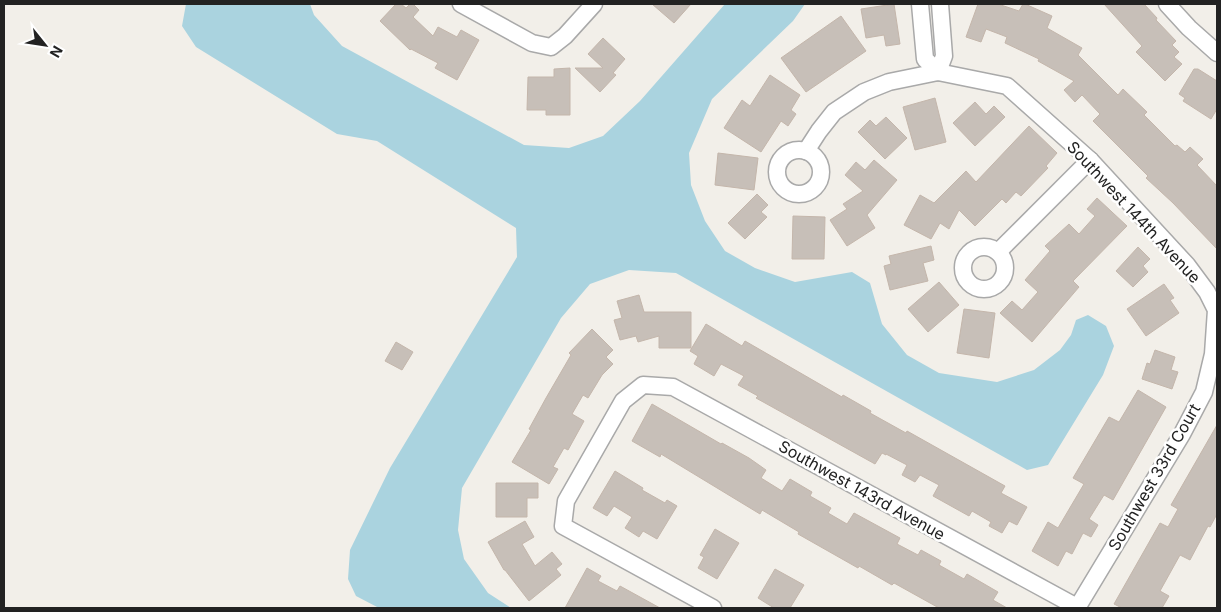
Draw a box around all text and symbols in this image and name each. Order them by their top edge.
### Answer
north arrow [20,20,70,70]
text: N [47,43,67,61]
street label: Southwest 144th Avenue [1063,137,1205,287]
street label: Southwest 33rd Court [1104,400,1204,554]
street label: Southwest 143rd Avenue [775,436,949,544]

